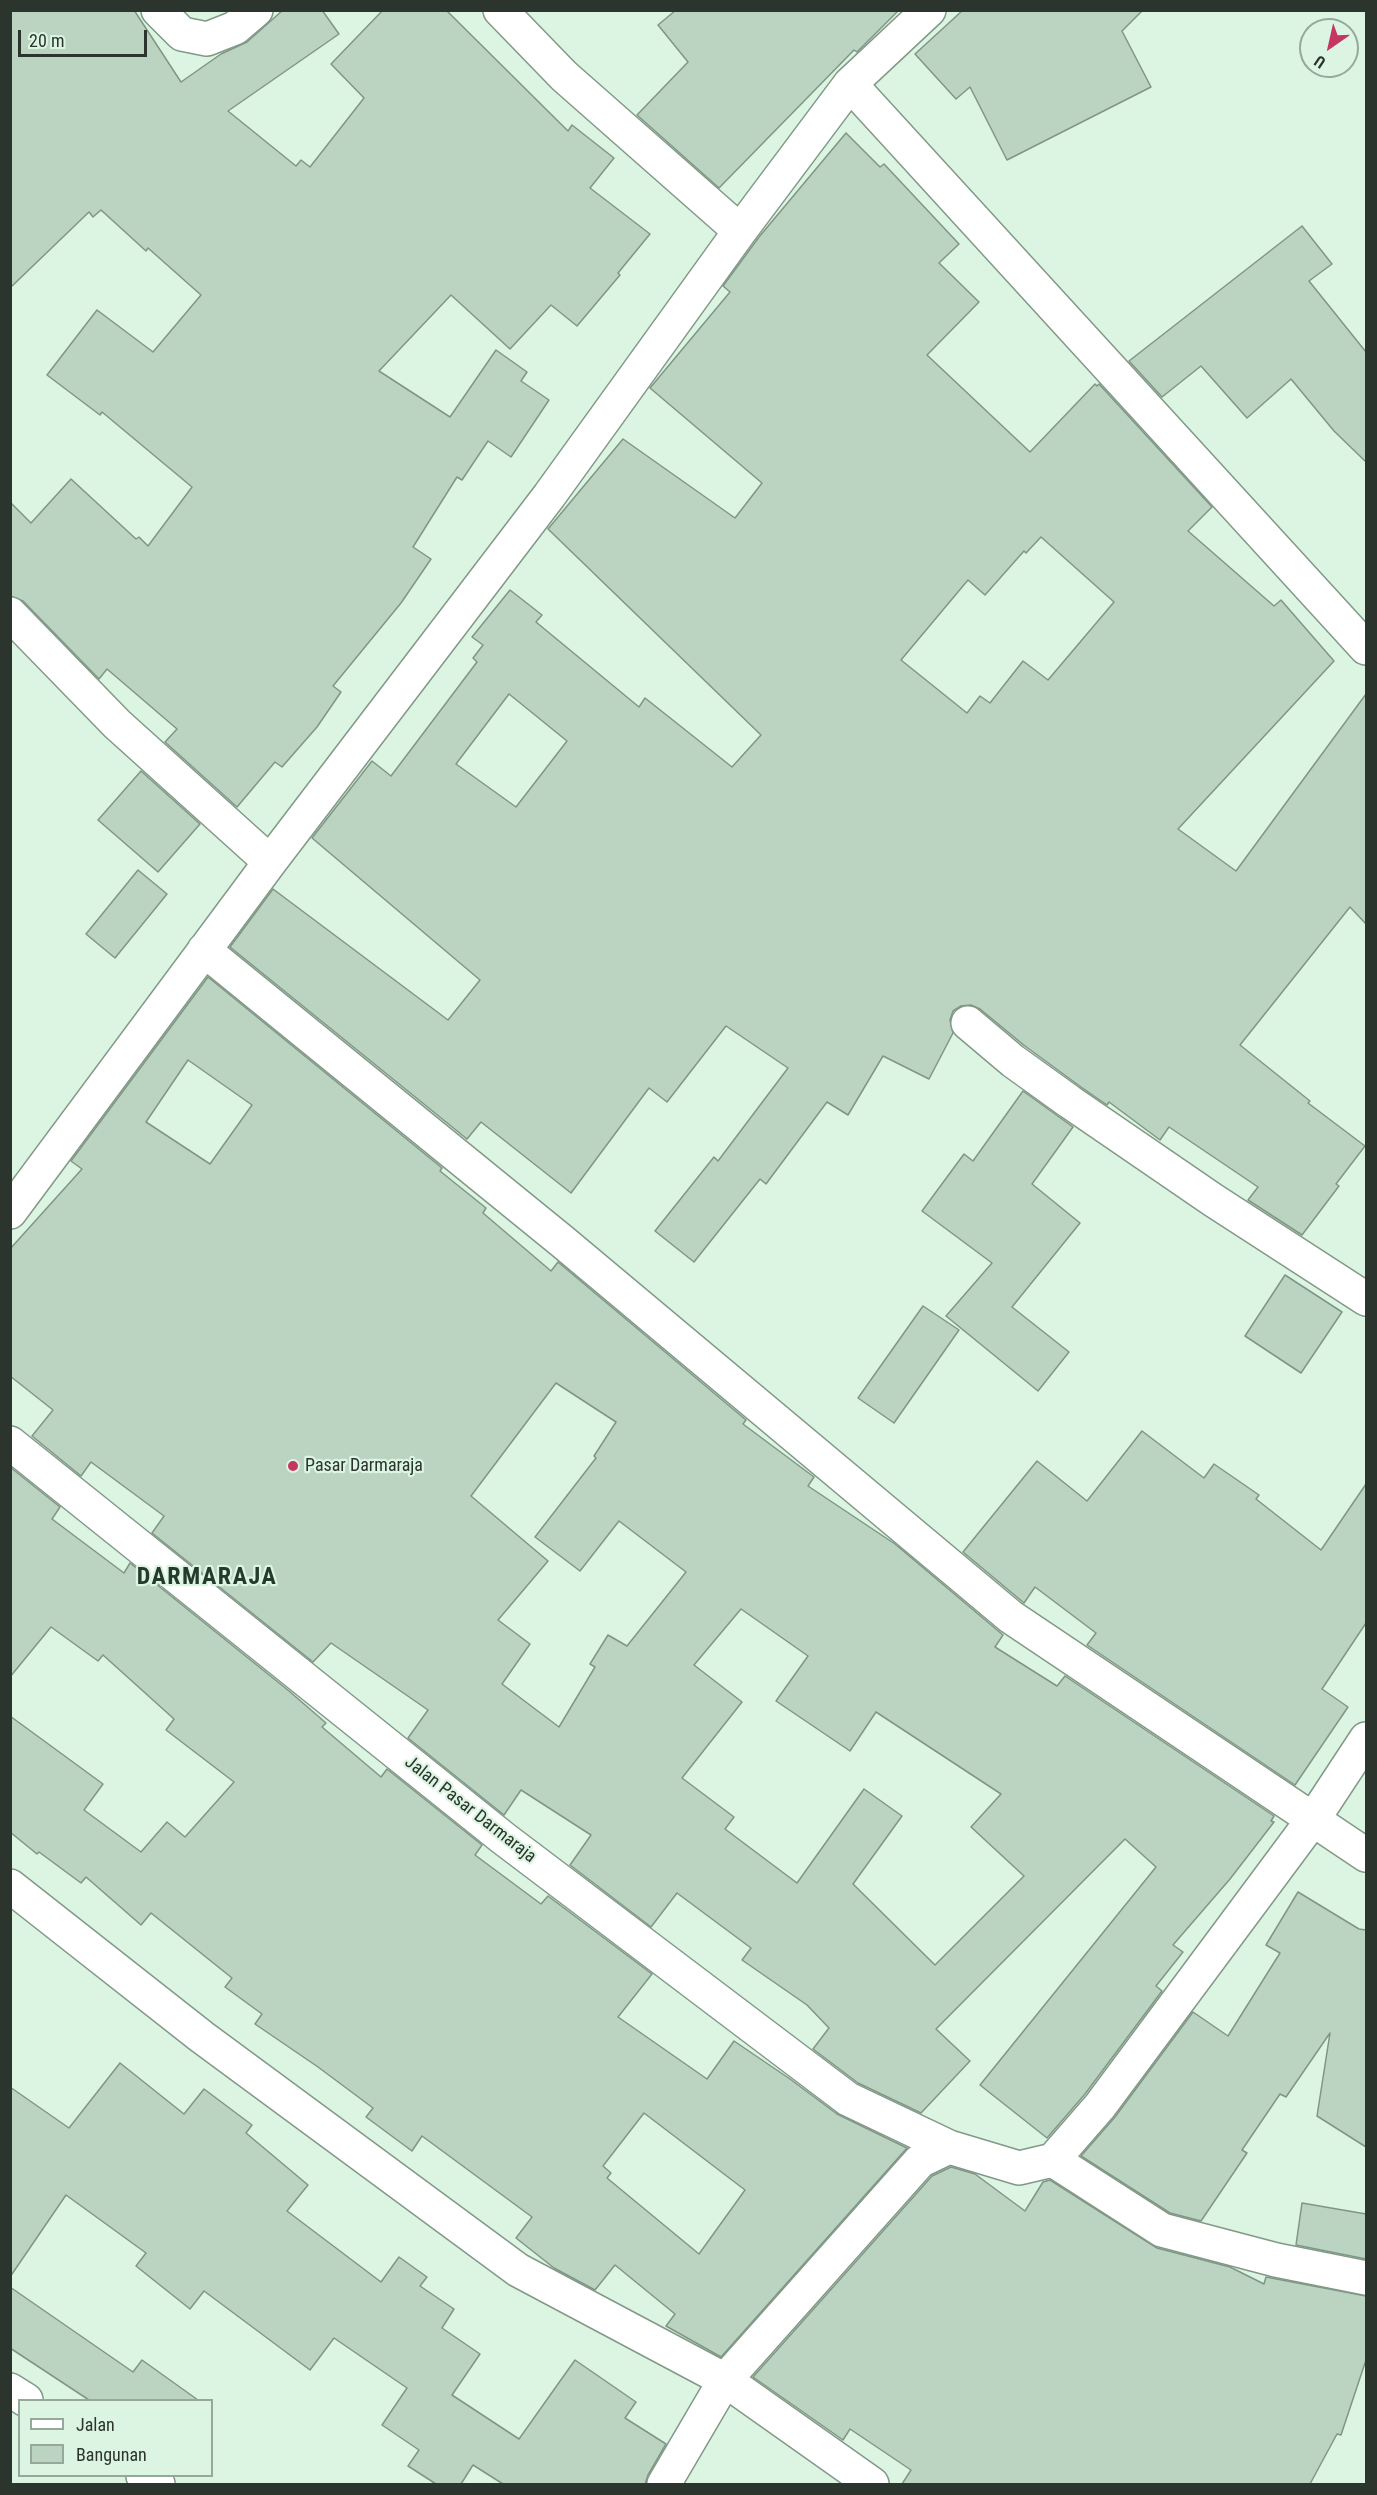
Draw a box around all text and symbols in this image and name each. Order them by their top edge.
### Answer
scale bar [21,18,150,56]
north arrow [1299,18,1359,78]
text: 20 m [29,30,64,51]
text: U [1311,51,1329,72]
place label: Pasar Darmaraja [305,1455,423,1477]
marker: Pasar Darmaraja [286,1459,300,1473]
district label: DARMARAJA [137,1564,277,1592]
street label: Jalan Pasar Darmaraja [400,1752,540,1868]
legend [18,2399,213,2477]
text: Jalan [76,2414,115,2435]
text: Bangunan [76,2444,147,2465]

